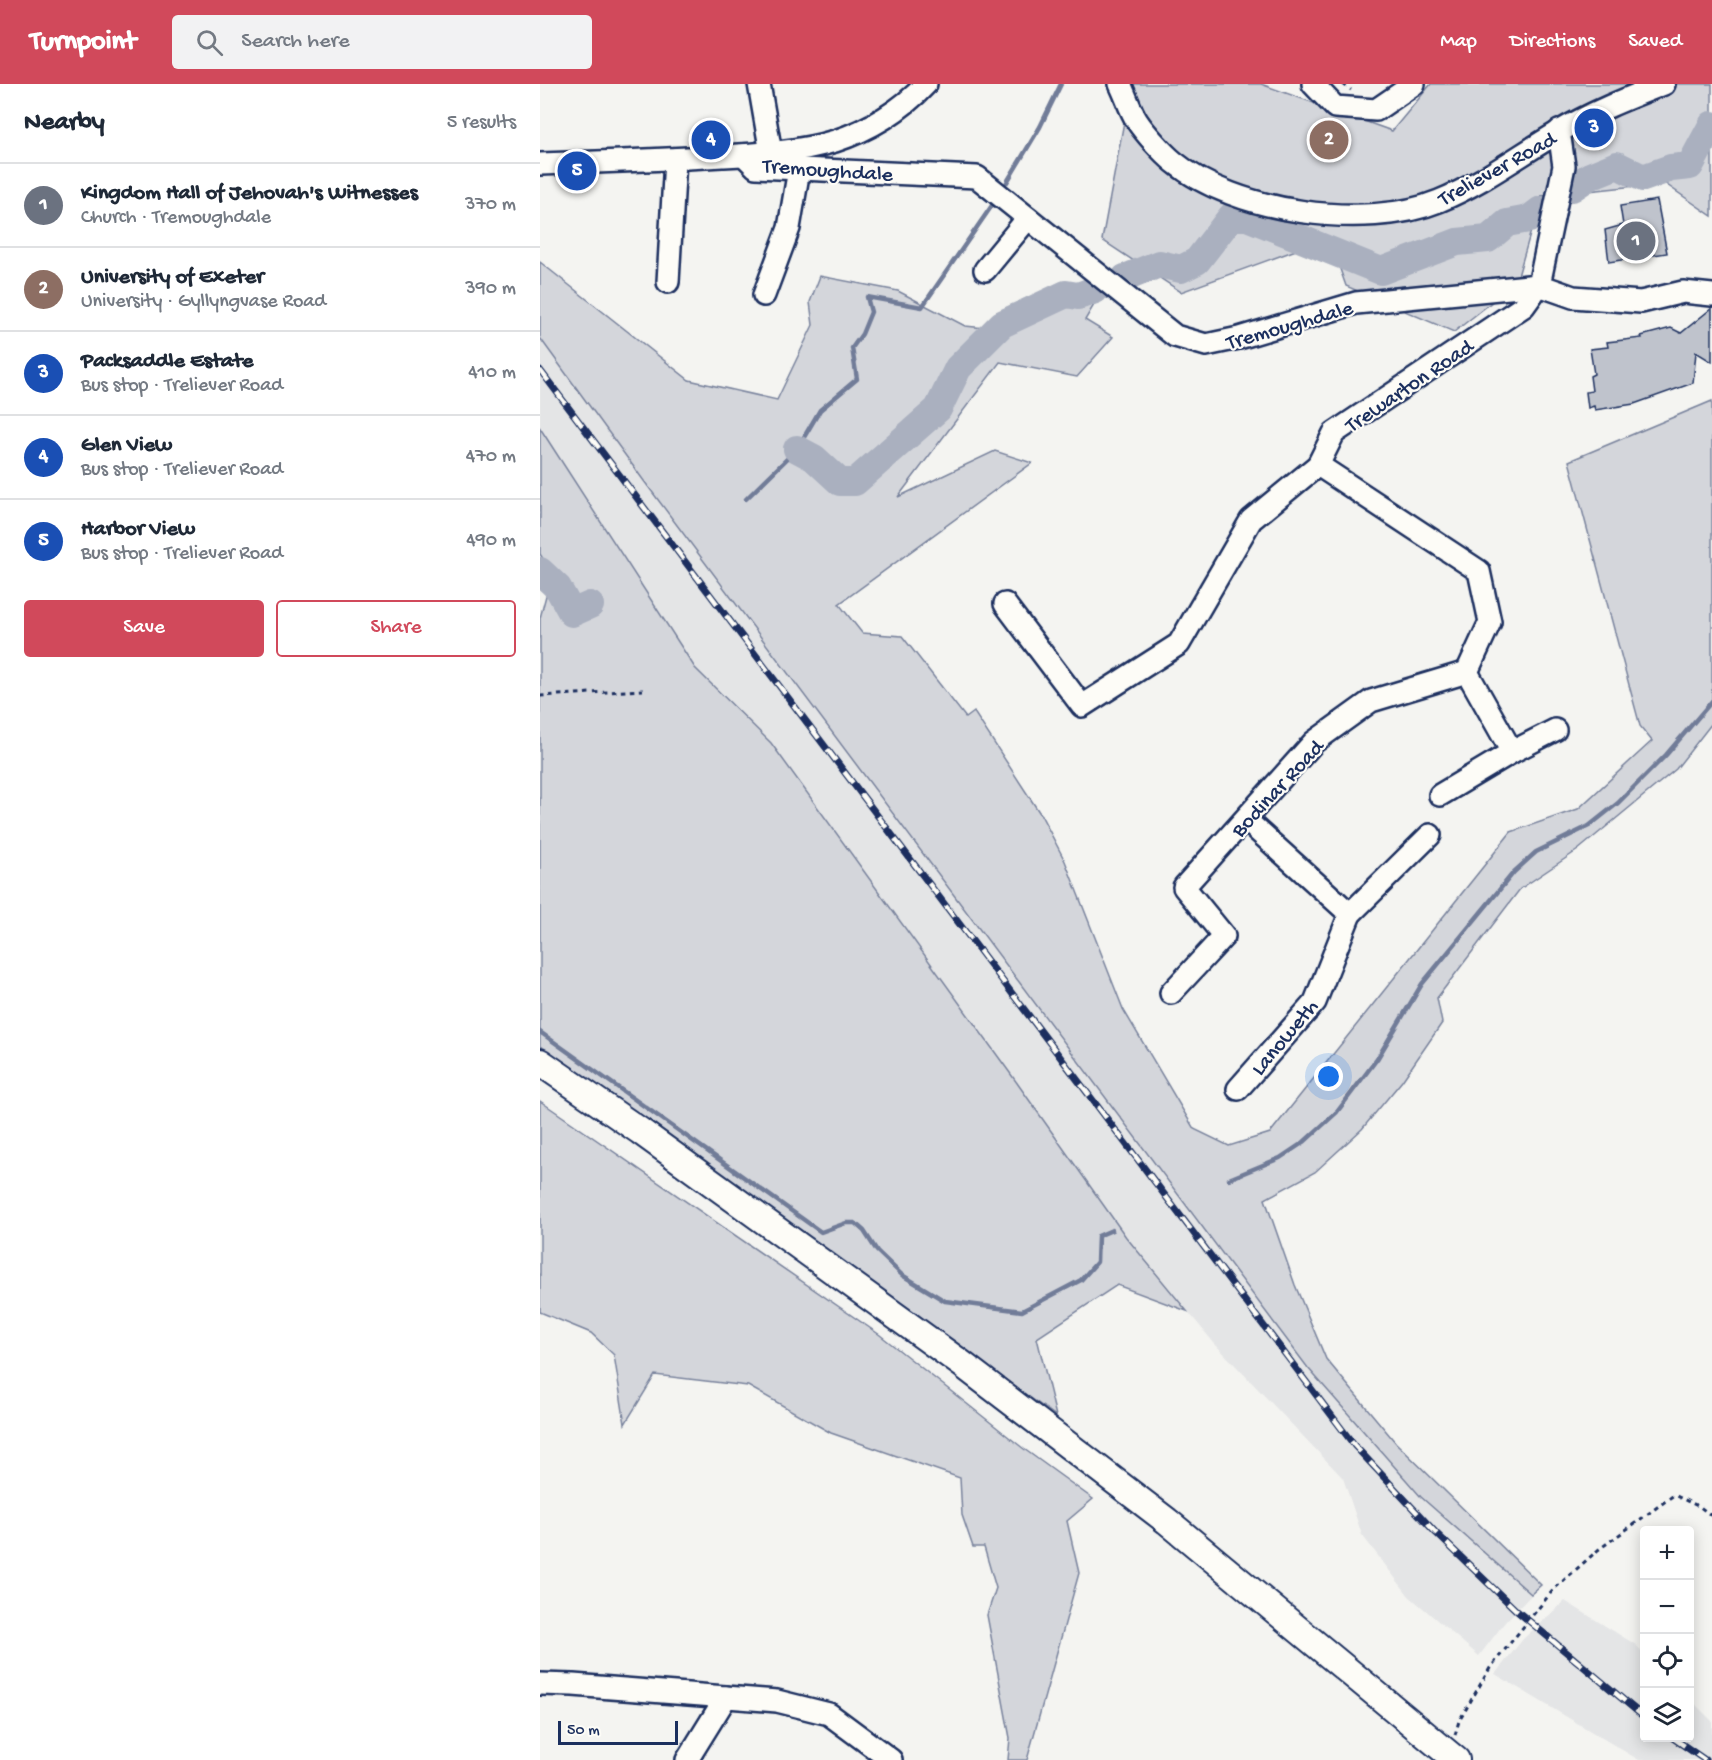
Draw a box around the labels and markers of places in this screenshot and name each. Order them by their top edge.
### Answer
pin: 3 [1574,106,1614,150]
pin: 4 [692,118,730,162]
pin: 2 [1310,118,1348,162]
pin: 5 [558,148,597,194]
pin: 1 [1616,218,1656,264]

